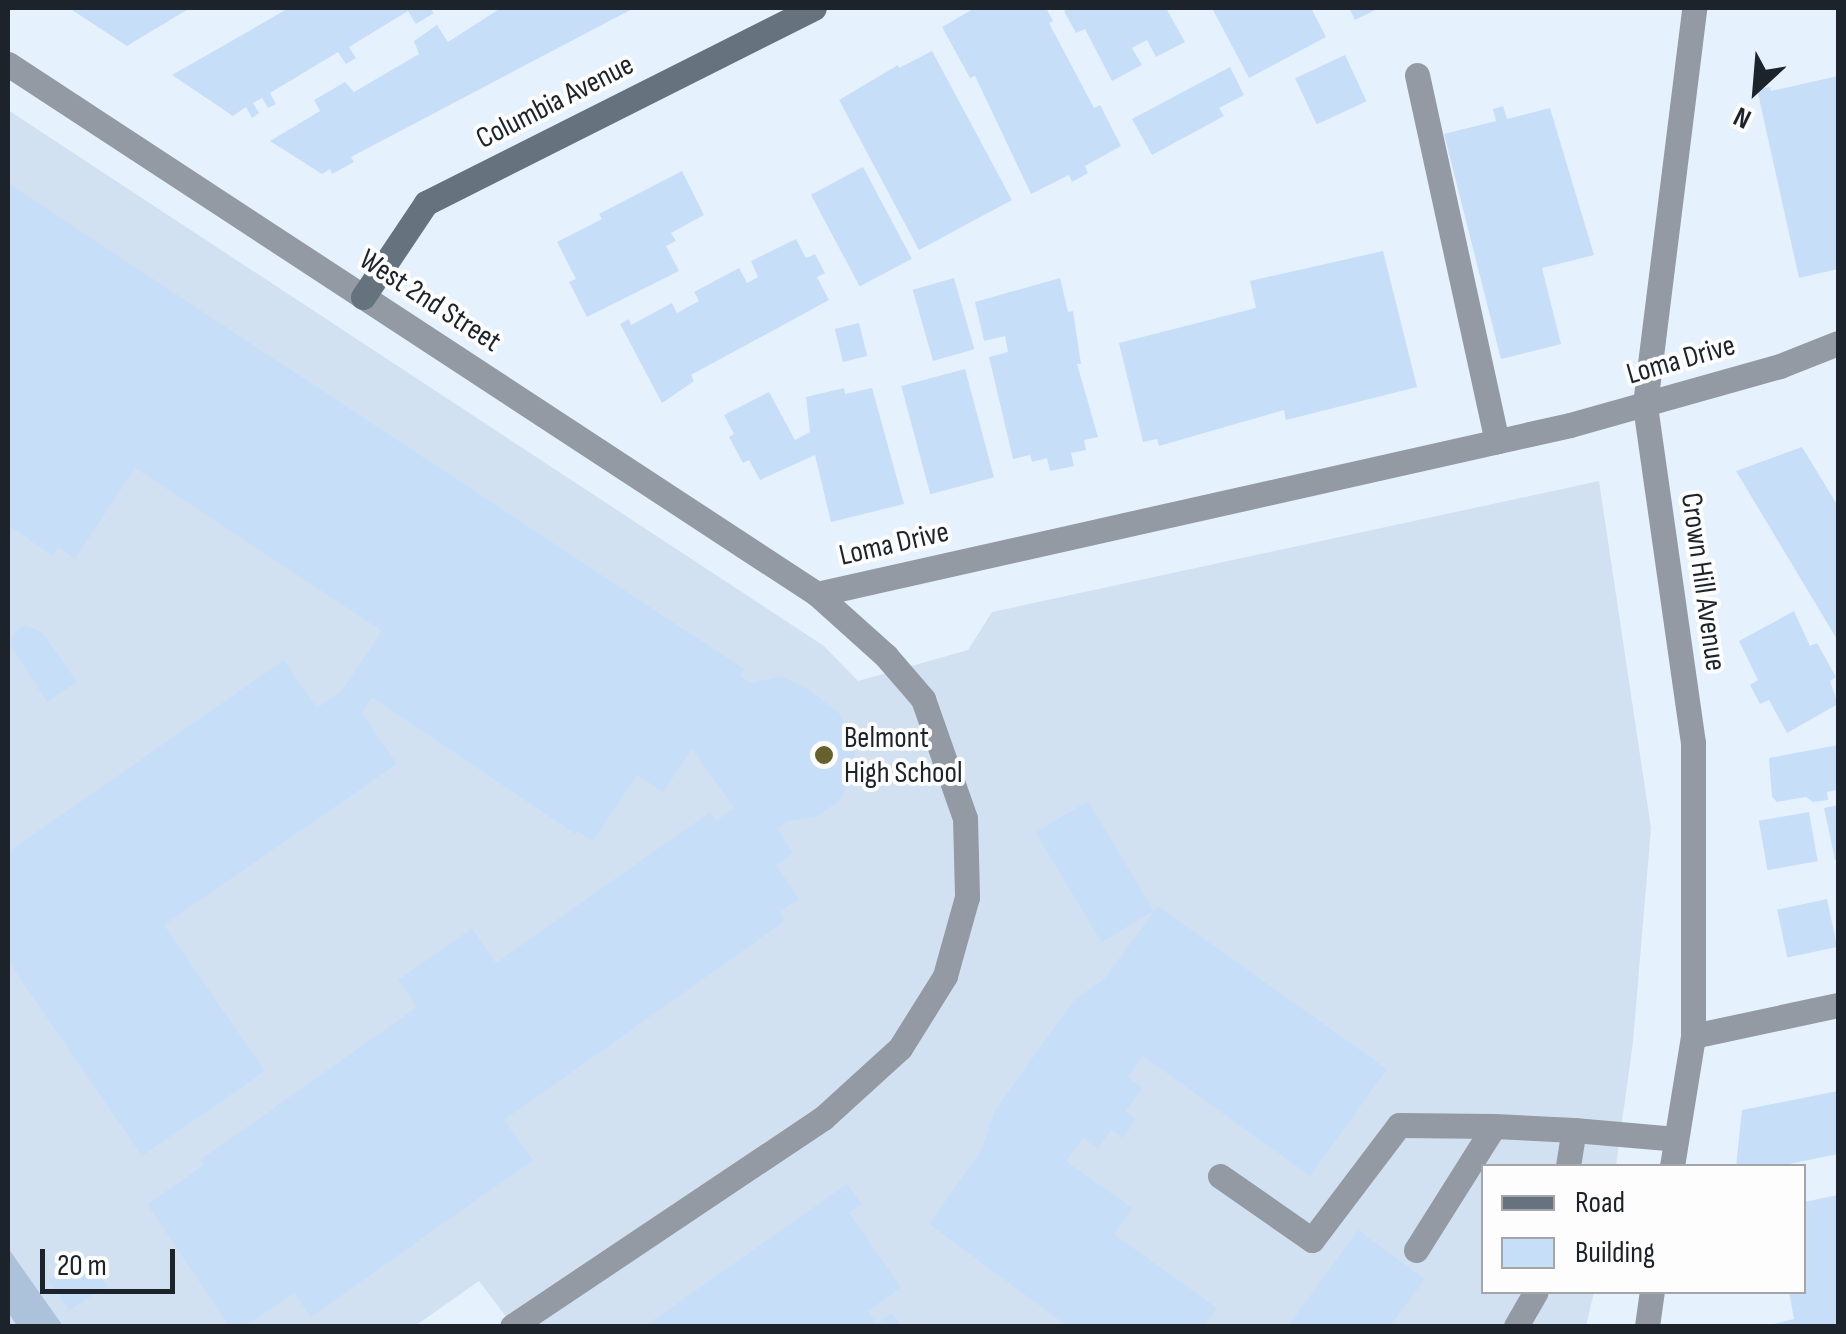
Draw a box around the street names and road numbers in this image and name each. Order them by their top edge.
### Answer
street label: Columbia Avenue [470,47,640,157]
street label: West 2nd Street [352,242,508,360]
street label: Loma Drive [1623,327,1739,393]
street label: Crown Hill Avenue [1673,491,1733,673]
street label: Loma Drive [836,514,952,574]

